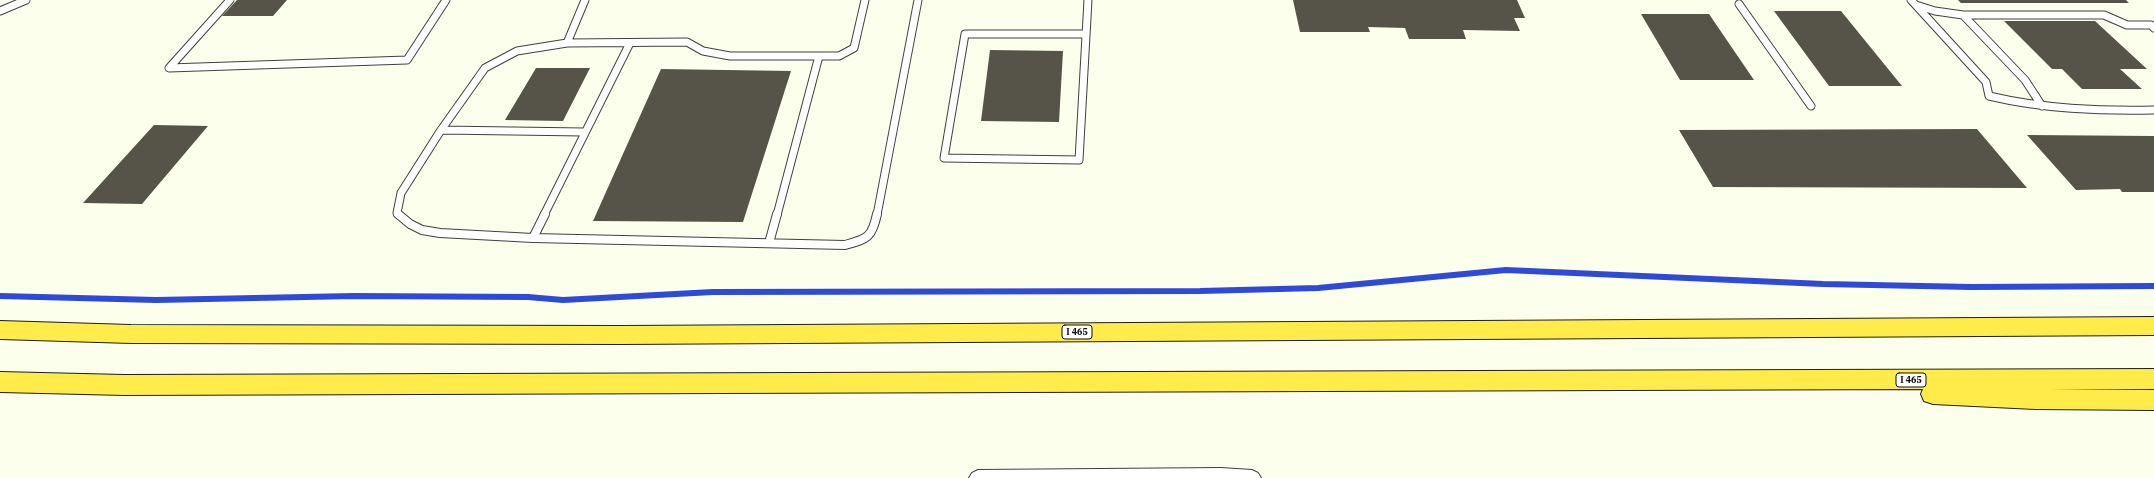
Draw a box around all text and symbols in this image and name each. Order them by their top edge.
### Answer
road number: I 465 [1062,325,1092,339]
road number: I 465 [1896,373,1926,387]

